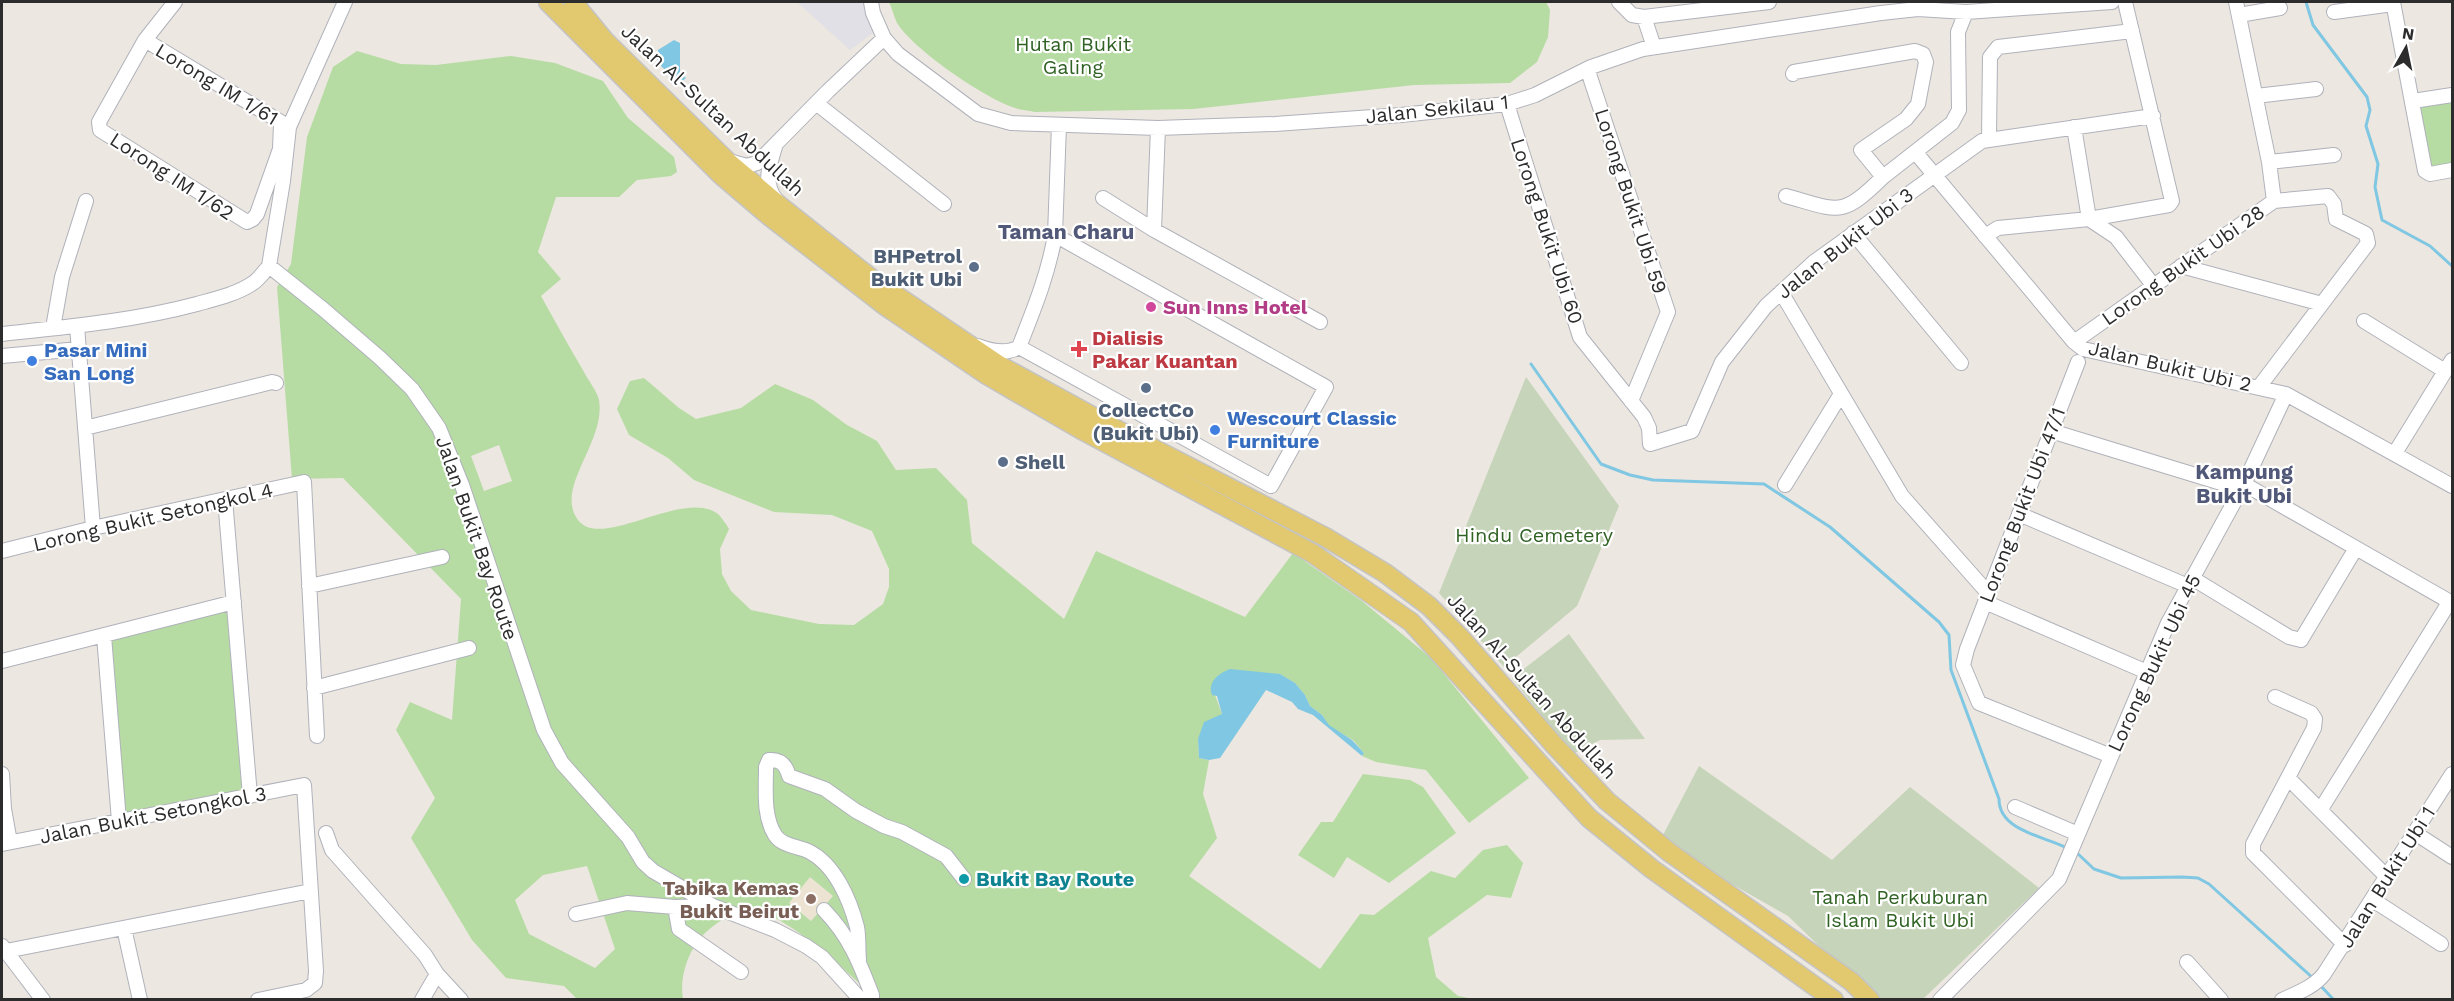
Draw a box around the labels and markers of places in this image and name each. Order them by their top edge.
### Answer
place label: BHPetrol Bukit Ubi [871,244,962,291]
marker: BHPetrol Bukit Ubi [967,260,981,274]
place label: Sun Inns Hotel [1163,295,1308,319]
marker: Sun Inns Hotel [1144,300,1158,314]
place label: Dialisis Pakar Kuantan [1092,326,1238,373]
place label: Pasar Mini San Long [44,338,147,385]
marker: Dialisis Pakar Kuantan [1070,340,1088,358]
marker: Pasar Mini San Long [25,354,39,368]
marker: CollectCo (Bukit Ubi) [1139,381,1153,395]
place label: CollectCo (Bukit Ubi) [1093,398,1199,445]
place label: Wescourt Classic Furniture [1227,406,1397,453]
marker: Wescourt Classic Furniture [1208,423,1222,437]
place label: Shell [1015,450,1065,474]
marker: Shell [996,455,1010,469]
place label: Bukit Bay Route [976,867,1134,891]
marker: Bukit Bay Route [957,872,971,886]
place label: Tabika Kemas Bukit Beirut [663,876,799,923]
marker: Tabika Kemas Bukit Beirut [804,892,818,906]

